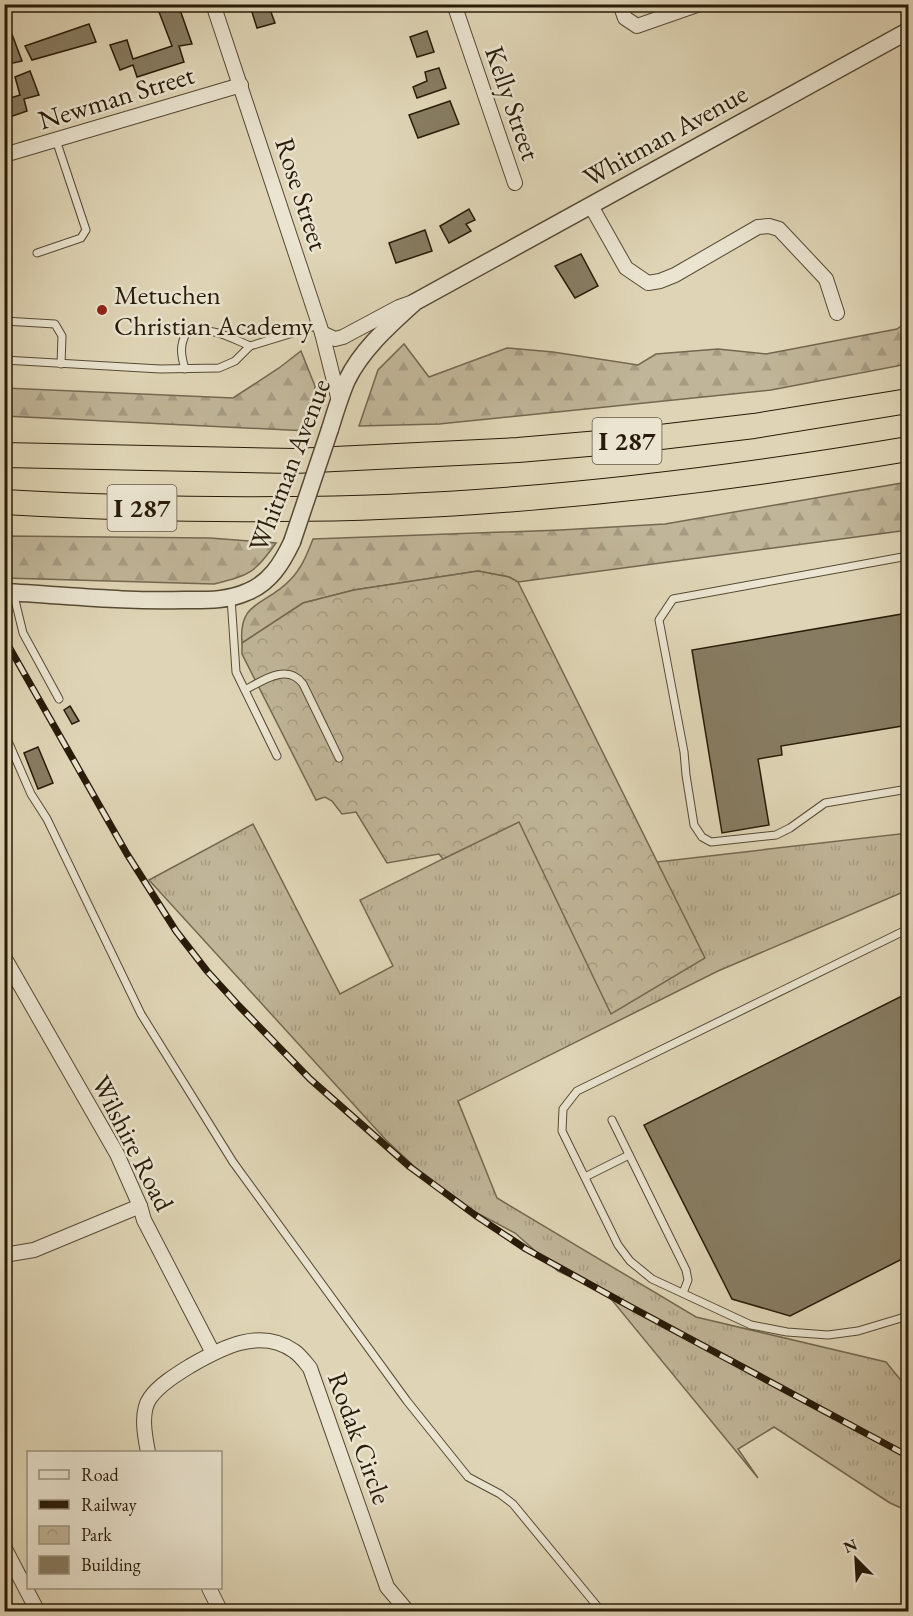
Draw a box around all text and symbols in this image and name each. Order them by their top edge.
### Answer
street label: Kelly Street [477,41,549,165]
street label: Newman Street [34,57,199,137]
street label: Whitman Avenue [577,75,753,195]
street label: Rose Street [267,133,337,255]
place label: Metuchen Christian Academy [114,277,313,343]
marker: Metuchen Christian Academy [95,303,109,317]
street label: Whitman Avenue [240,373,338,557]
road number: I 287 [592,418,662,464]
road number: I 287 [108,485,176,531]
street label: Wilshire Road [84,1069,182,1217]
street label: Rodak Circle [320,1367,400,1509]
legend [27,1451,222,1589]
text: Road [81,1463,120,1486]
text: Railway [81,1493,137,1516]
text: Park [81,1523,112,1546]
north arrow [826,1529,886,1589]
text: N [840,1534,860,1558]
text: Building [81,1553,141,1576]

